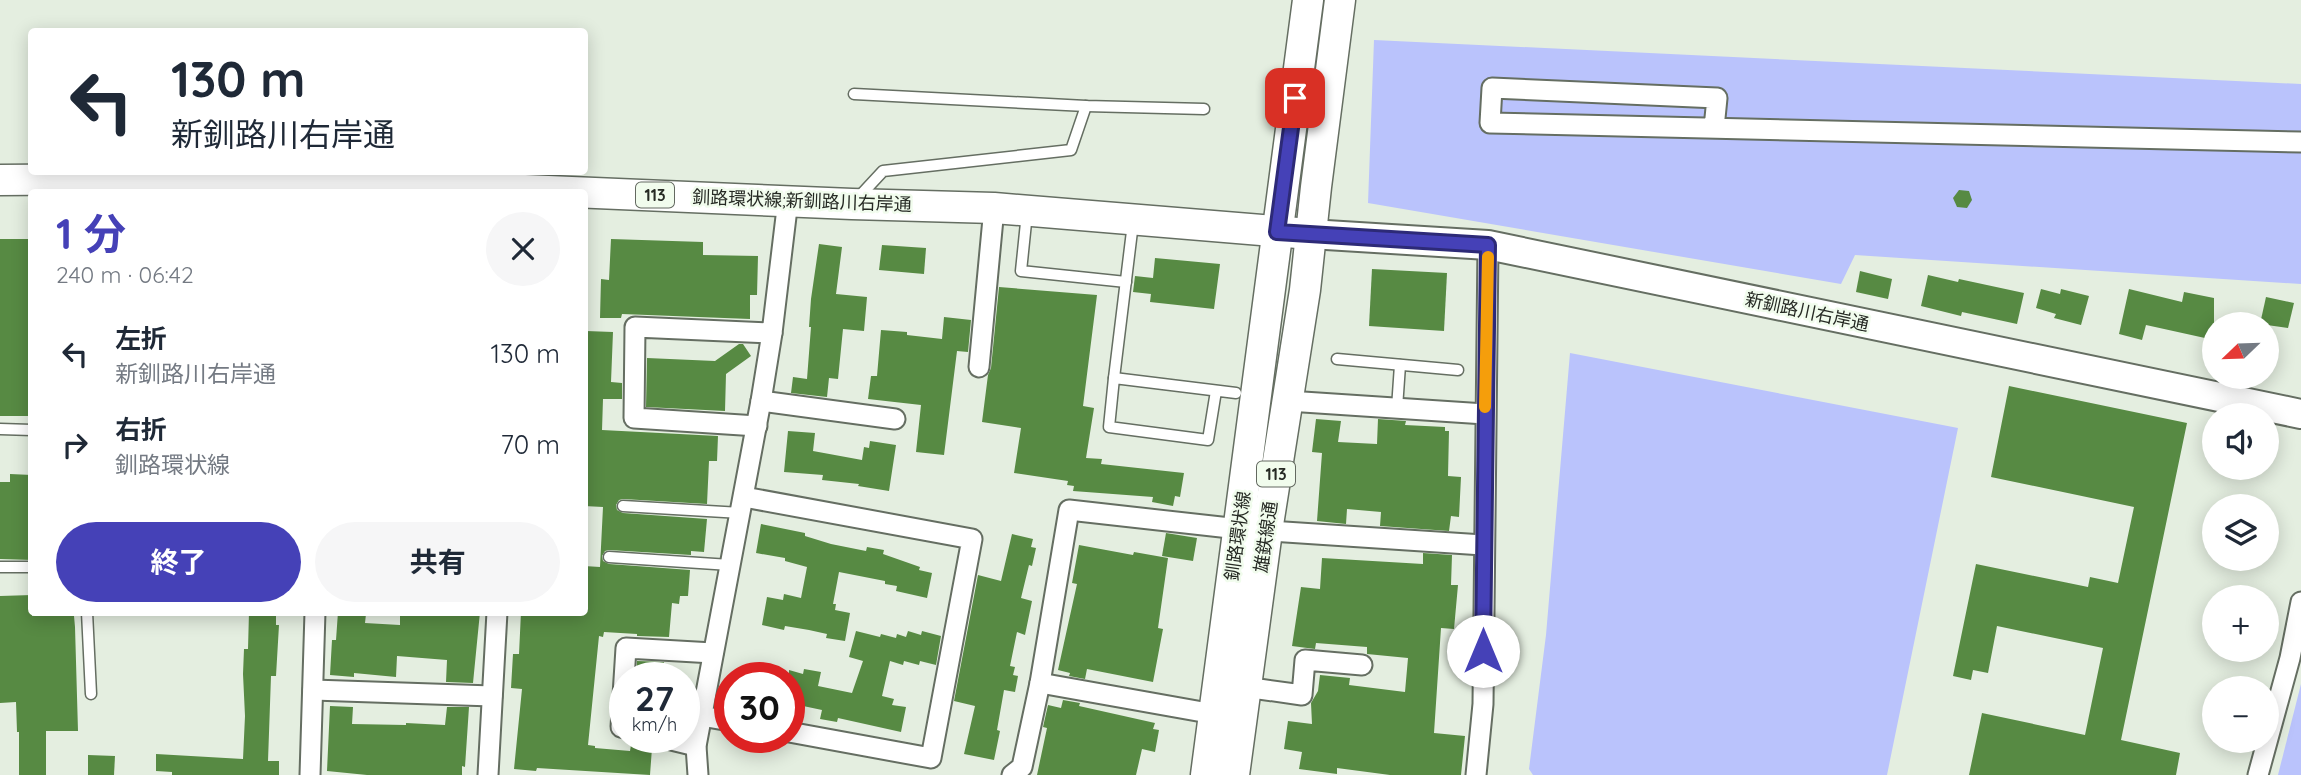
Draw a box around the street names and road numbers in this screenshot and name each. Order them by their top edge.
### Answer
road number: 113 [636,182,674,208]
street label: 釧路環状線;新釧路川右岸通 [692,185,912,216]
street label: 新釧路川右岸通 [1743,287,1871,336]
road number: 113 [1257,461,1295,486]
street label: 釧路環状線 [1220,490,1255,582]
street label: 雄鉄線通 [1249,500,1282,574]

